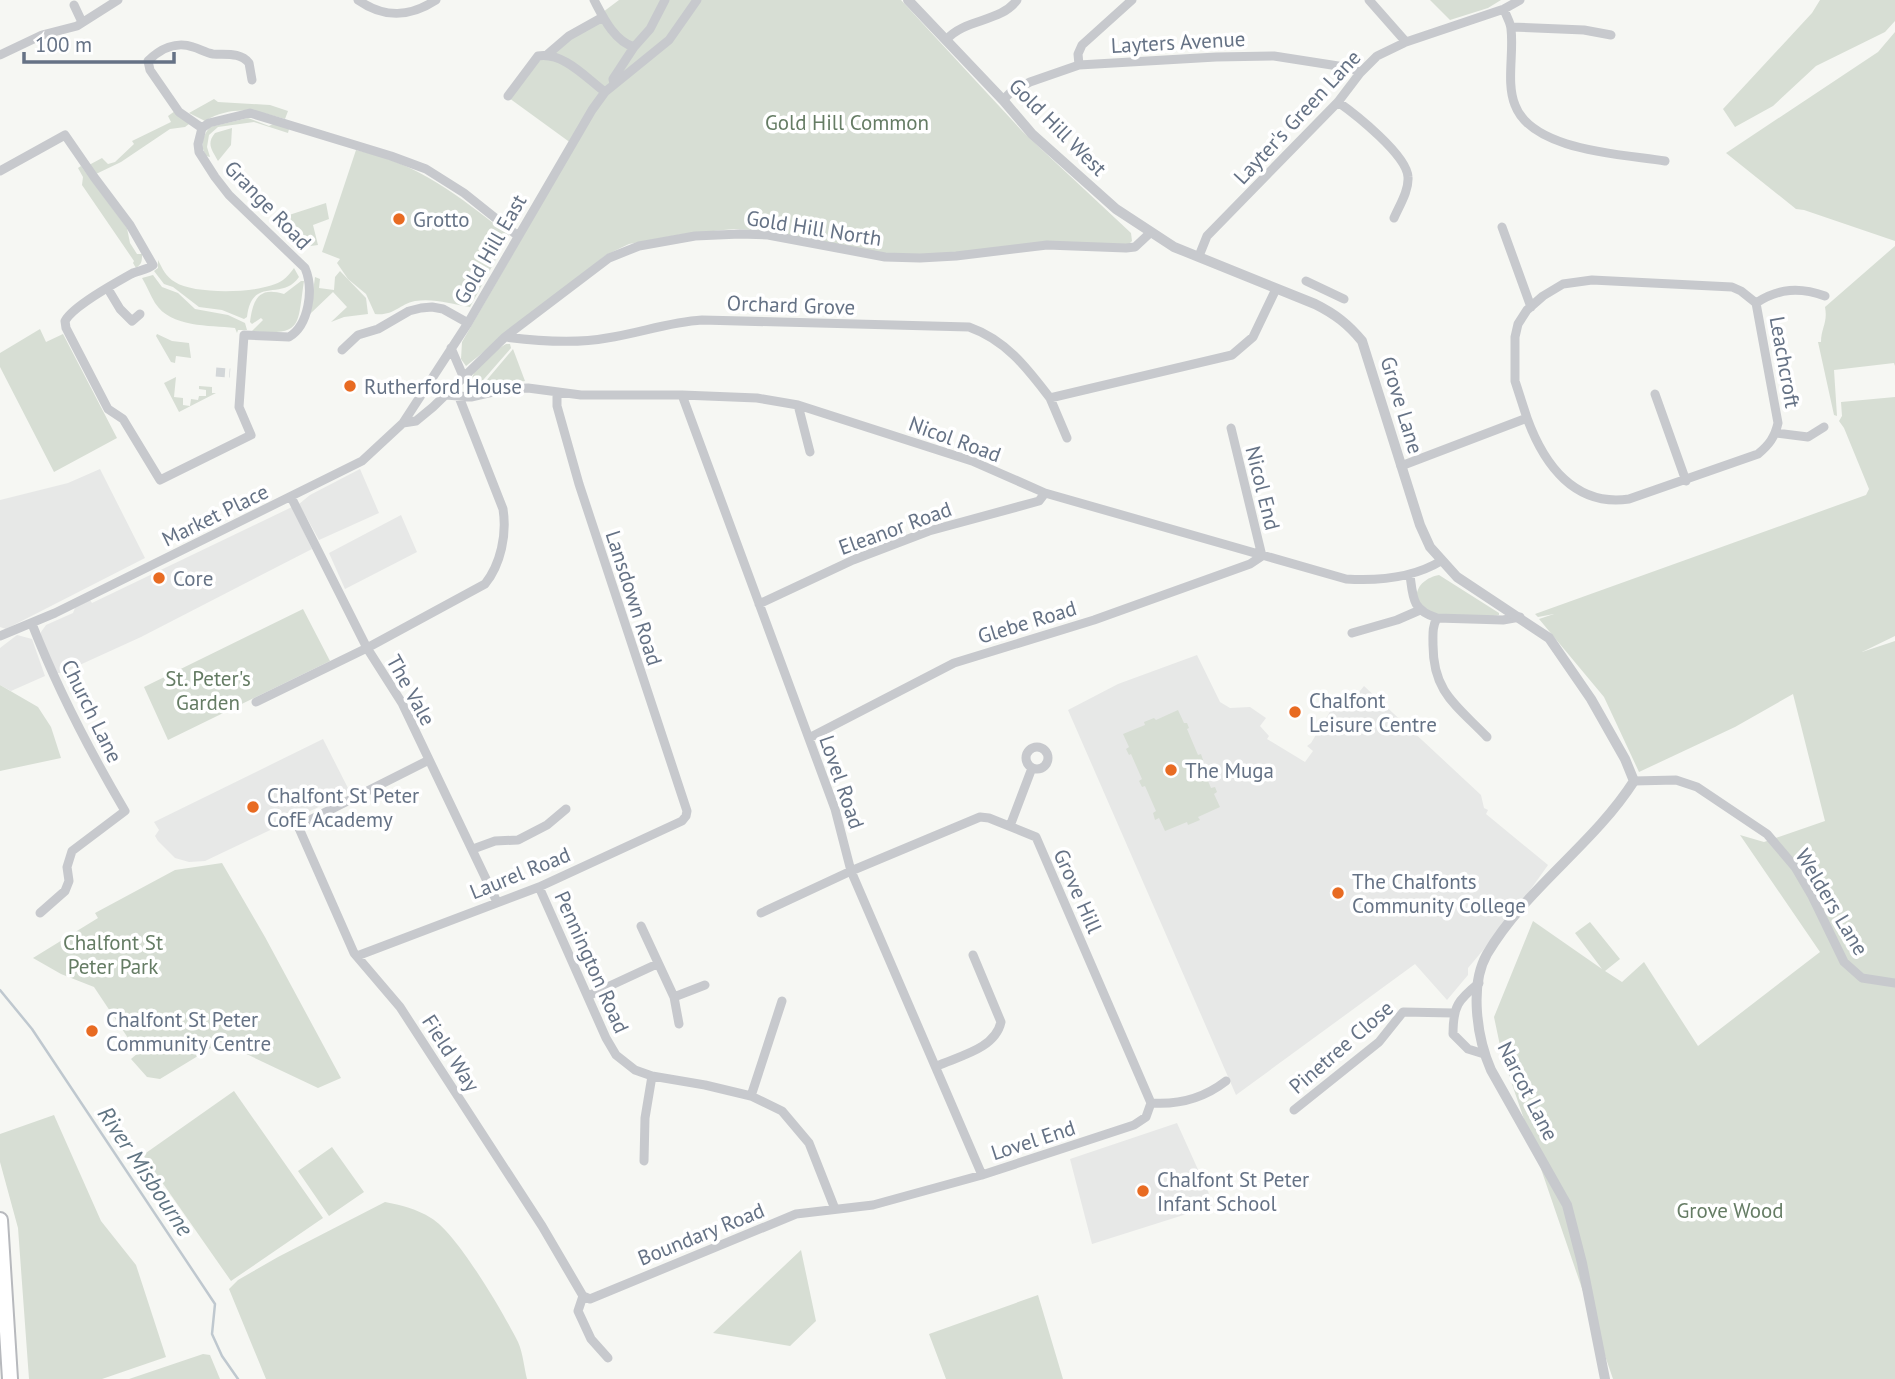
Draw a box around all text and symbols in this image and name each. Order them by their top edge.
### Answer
scale bar [24,21,175,65]
street label: Layters Avenue [1110,25,1246,59]
text: 100 m [35,31,92,58]
street label: Layter's Green Lane [1228,44,1366,190]
street label: Gold Hill West [1003,72,1113,182]
park label: Gold Hill Common [765,109,929,136]
street label: Grange Road [219,155,317,255]
street label: Gold Hill East [448,189,532,309]
street label: Gold Hill North [744,204,884,252]
place label: Grotto [413,206,470,233]
marker: Grotto [391,211,407,227]
street label: Orchard Grove [726,289,856,321]
street label: Leachcroft [1764,314,1806,410]
street label: Grove Lane [1374,353,1430,457]
place label: Rutherford House [364,373,522,400]
marker: Rutherford House [342,378,358,394]
street label: Nicol Road [905,410,1005,468]
street label: Nicol End [1240,443,1286,533]
street label: Market Place [157,478,273,552]
street label: Eleanor Road [835,495,955,561]
street label: Lansdown Road [599,527,669,669]
place label: Core [173,565,213,592]
marker: Core [151,570,167,586]
street label: Glebe Road [974,594,1080,650]
street label: The Vale [381,650,441,730]
street label: Church Lane [55,655,129,767]
park label: St. Peter's Garden [165,665,251,716]
place label: Chalfont Leisure Centre [1309,687,1437,738]
marker: Chalfont Leisure Centre [1287,704,1303,720]
street label: Lovel Road [813,732,871,832]
place label: The Muga [1185,757,1274,784]
marker: The Muga [1163,762,1179,778]
place label: Chalfont St Peter CofE Academy [267,782,419,833]
marker: Chalfont St Peter CofE Academy [245,799,261,815]
street label: Laurel Road [466,841,574,905]
street label: Welders Lane [1790,844,1874,960]
street label: Grove Hill [1048,845,1108,937]
place label: The Chalfonts Community College [1352,868,1526,919]
marker: The Chalfonts Community College [1330,885,1346,901]
street label: Pennington Road [549,887,635,1037]
park label: Chalfont St Peter Park [63,929,163,980]
street label: Pinetree Close [1283,994,1399,1100]
place label: Chalfont St Peter Community Centre [106,1006,271,1057]
street label: Field Way [416,1009,486,1097]
marker: Chalfont St Peter Community Centre [84,1023,100,1039]
street label: Narcot Lane [1492,1037,1564,1145]
water label: River Misbourne [92,1100,200,1242]
street label: Lovel End [987,1114,1079,1166]
place label: Chalfont St Peter Infant School [1157,1166,1309,1217]
marker: Chalfont St Peter Infant School [1135,1183,1151,1199]
street label: Boundary Road [634,1196,768,1272]
park label: Grove Wood [1676,1197,1784,1224]

